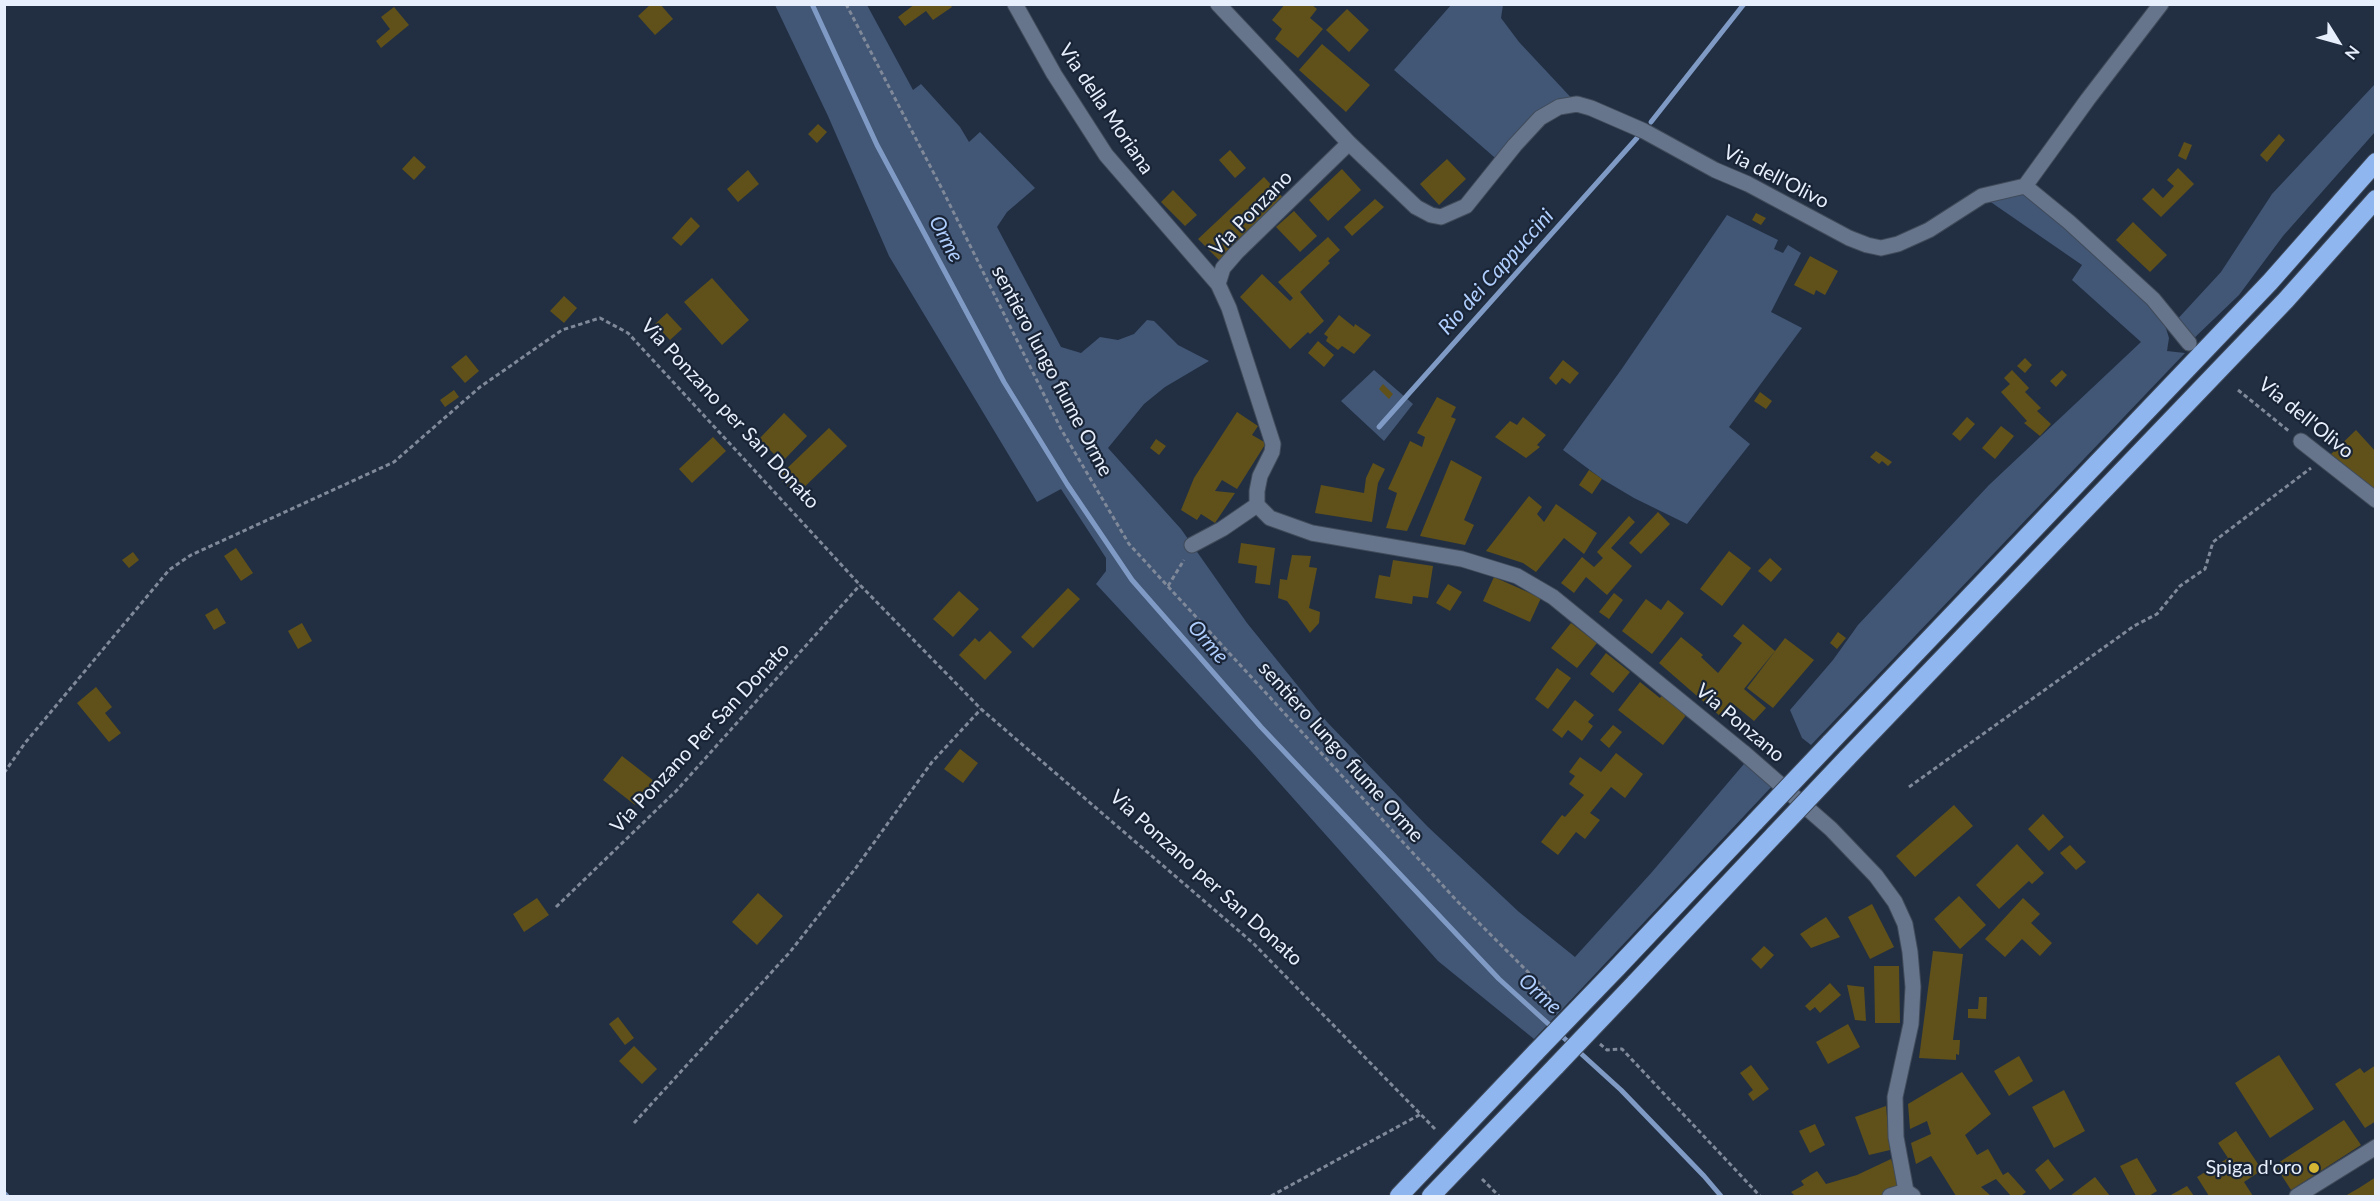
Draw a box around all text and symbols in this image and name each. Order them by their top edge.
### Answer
north arrow [2308,12,2368,72]
street label: Via della Moriana [1053,39,1159,179]
text: N [2341,42,2364,64]
street label: Via dell'Olivo [1719,140,1833,214]
street label: Via Ponzano [1205,166,1297,260]
water label: Rio dei Cappuccini [1433,204,1559,340]
water label: Orme [923,211,969,267]
street label: sentiero lungo fiume Orme [986,262,1118,480]
street label: Via Ponzano per San Donato [636,314,824,514]
street label: Via dell'Olivo [2254,372,2358,464]
water label: Orme [1182,615,1234,669]
street label: Via Ponzano Per San Donato [606,638,794,838]
street label: sentiero lungo fiume Orme [1253,657,1429,847]
street label: Via Ponzano [1691,679,1789,767]
street label: Via Ponzano per San Donato [1105,785,1307,971]
water label: Orme [1513,968,1567,1020]
place label: Spiga d'oro [2205,1156,2302,1180]
marker: Spiga d'oro [2307,1161,2321,1175]

